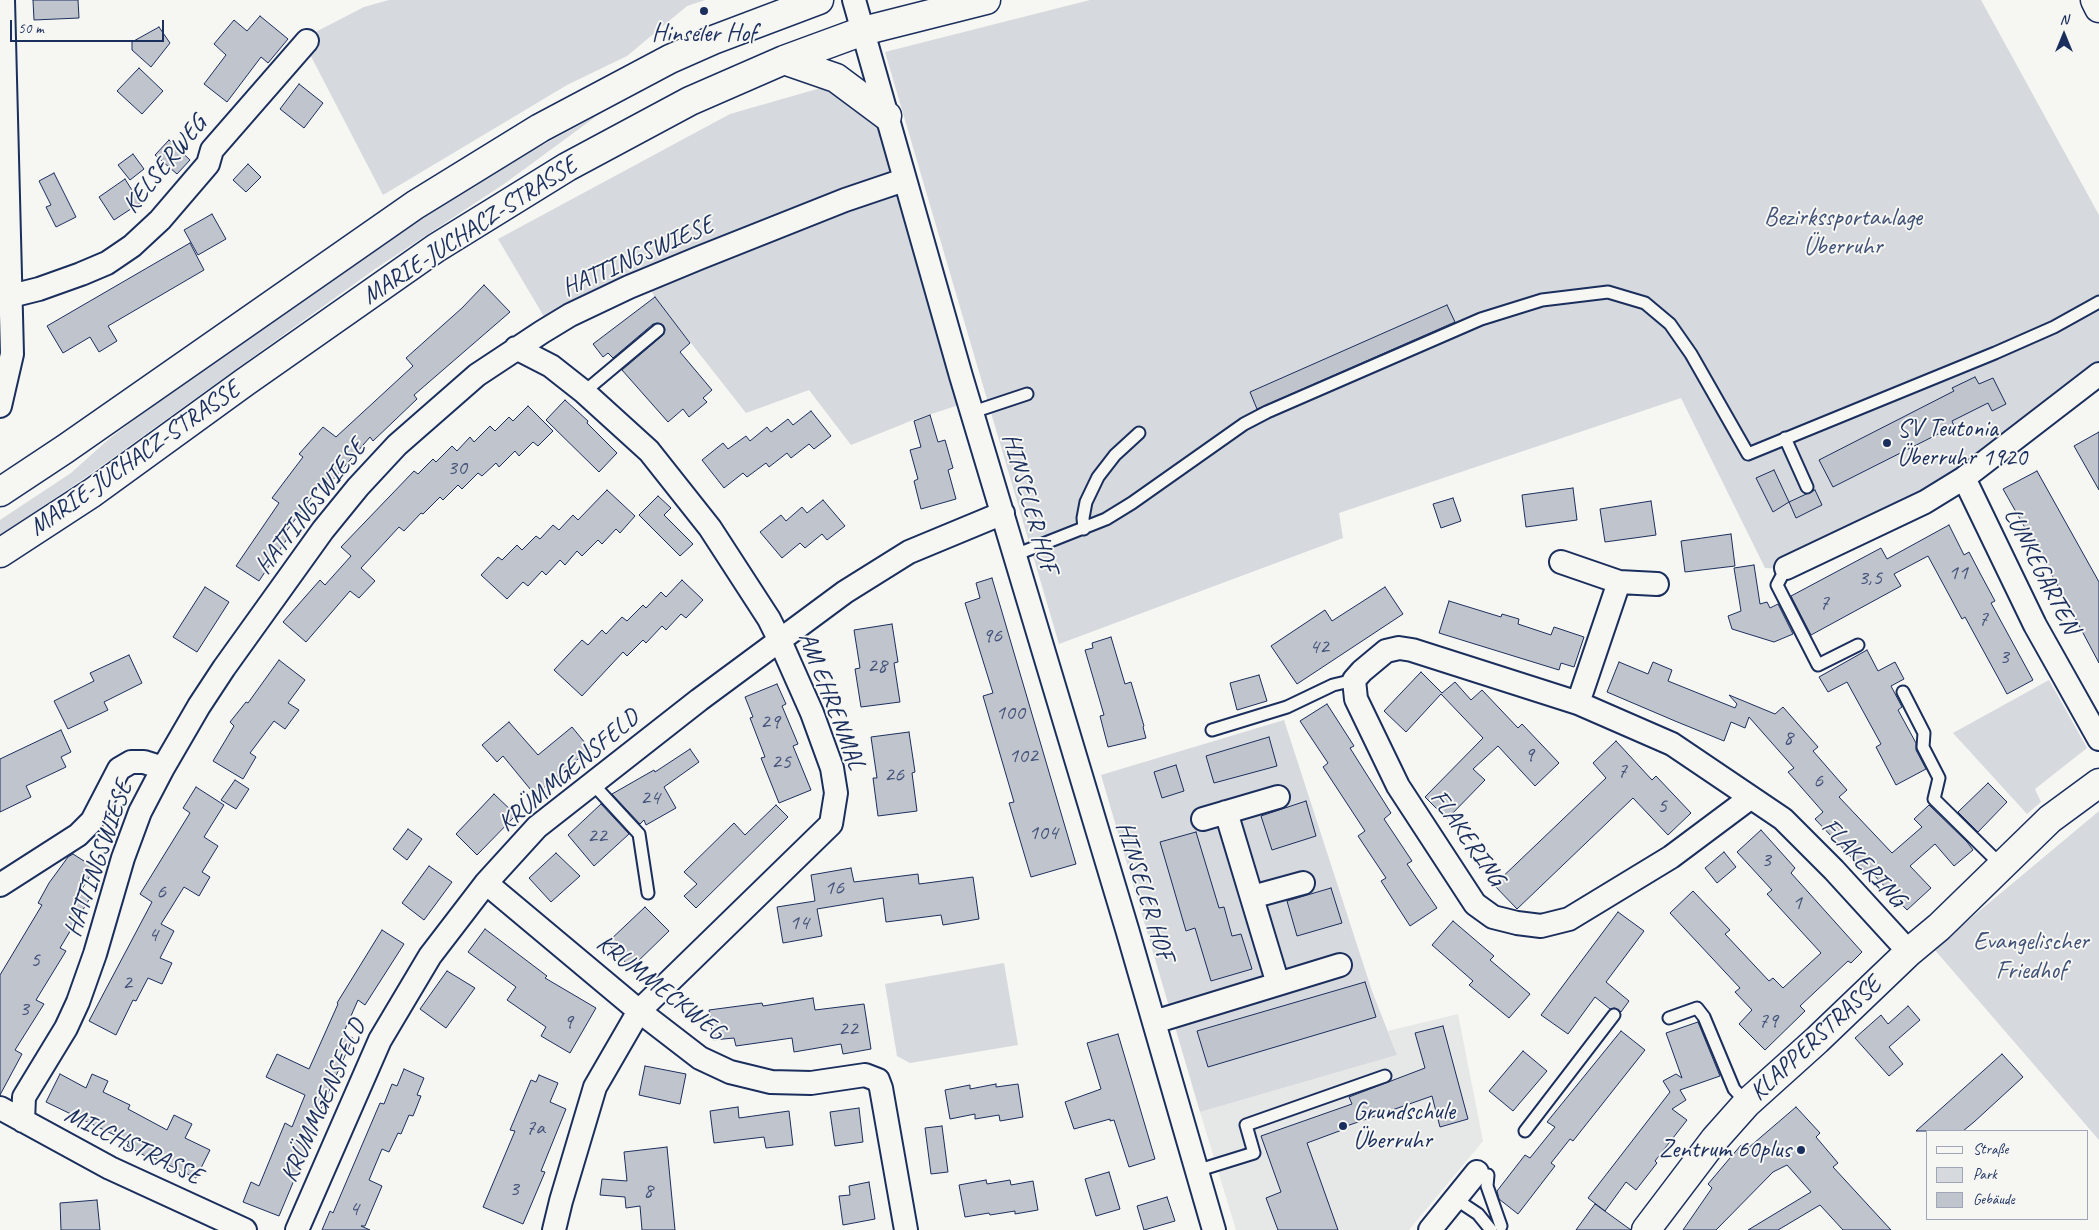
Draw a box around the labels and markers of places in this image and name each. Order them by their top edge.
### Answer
marker: Hinseler Hof [698,5,710,17]
place label: Hinseler Hof [652,19,756,49]
place label: SV Teutonia Überruhr 1920 [1897,414,2027,473]
marker: SV Teutonia Überruhr 1920 [1881,437,1893,449]
place label: Grundschule Überruhr [1353,1097,1455,1156]
marker: Grundschule Überruhr [1337,1120,1349,1132]
place label: Zentrum 60plus [1659,1135,1791,1165]
marker: Zentrum 60plus [1795,1144,1807,1156]

